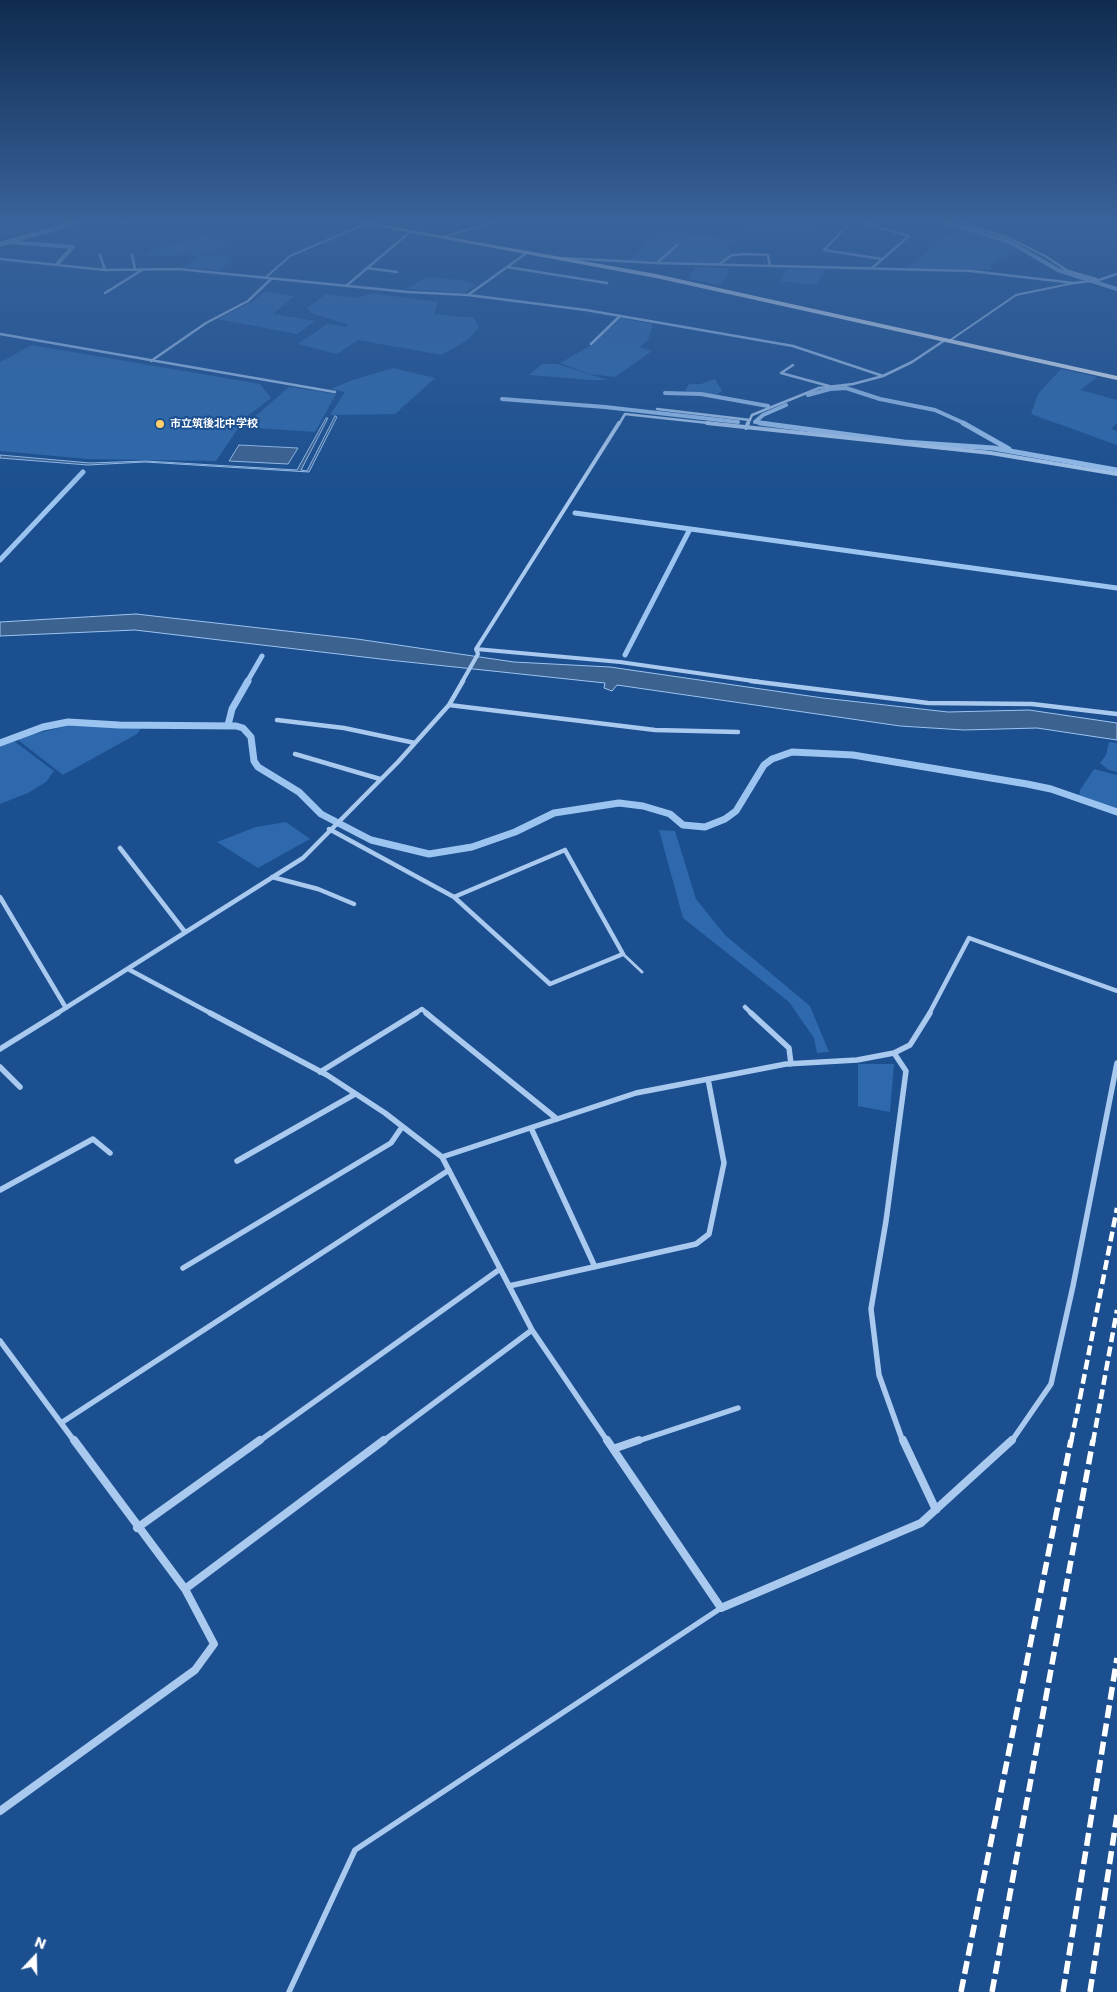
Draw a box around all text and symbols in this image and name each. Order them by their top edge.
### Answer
place label: 市立筑後北中学校 [170,417,258,431]
marker: 市立筑後北中学校 [154,418,166,430]
north arrow [10,1932,60,1982]
text: N [32,1932,49,1954]

